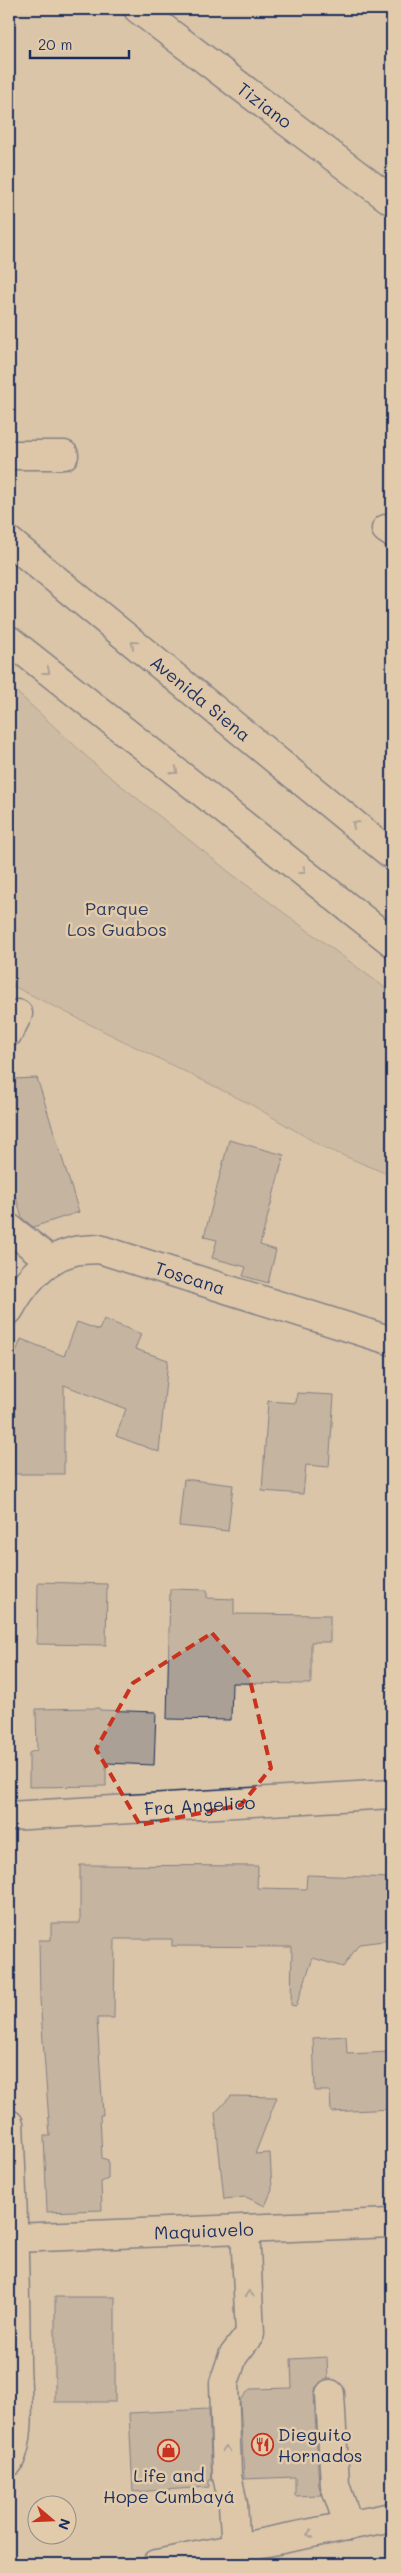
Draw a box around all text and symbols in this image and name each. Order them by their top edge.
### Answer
scale bar [30,28,129,60]
text: 20 m [38,34,72,54]
street label: Tiziano [232,76,297,134]
one-way arrow [131,641,140,649]
street label: Avenida Siena [146,650,256,747]
one-way arrow [41,665,50,673]
one-way arrow [169,765,179,774]
one-way arrow [351,821,360,830]
one-way arrow [297,866,306,874]
park label: Parque Los Guabos [67,896,167,941]
street label: Toscana [152,1255,228,1300]
street label: Fra Angelico [143,1790,256,1820]
street label: Maquiavelo [154,2216,254,2244]
one-way arrow [244,2290,255,2298]
place label: Dieguito Hornados [278,2422,363,2467]
restaurant icon: Dieguito Hornados [250,2432,274,2456]
shop icon: Life and Hope Cumbayá [157,2438,181,2462]
one-way arrow [221,2445,231,2452]
place label: Life and Hope Cumbayá [103,2463,235,2508]
north arrow [28,2496,78,2546]
text: N [54,2516,75,2533]
one-way arrow [306,2528,315,2539]

